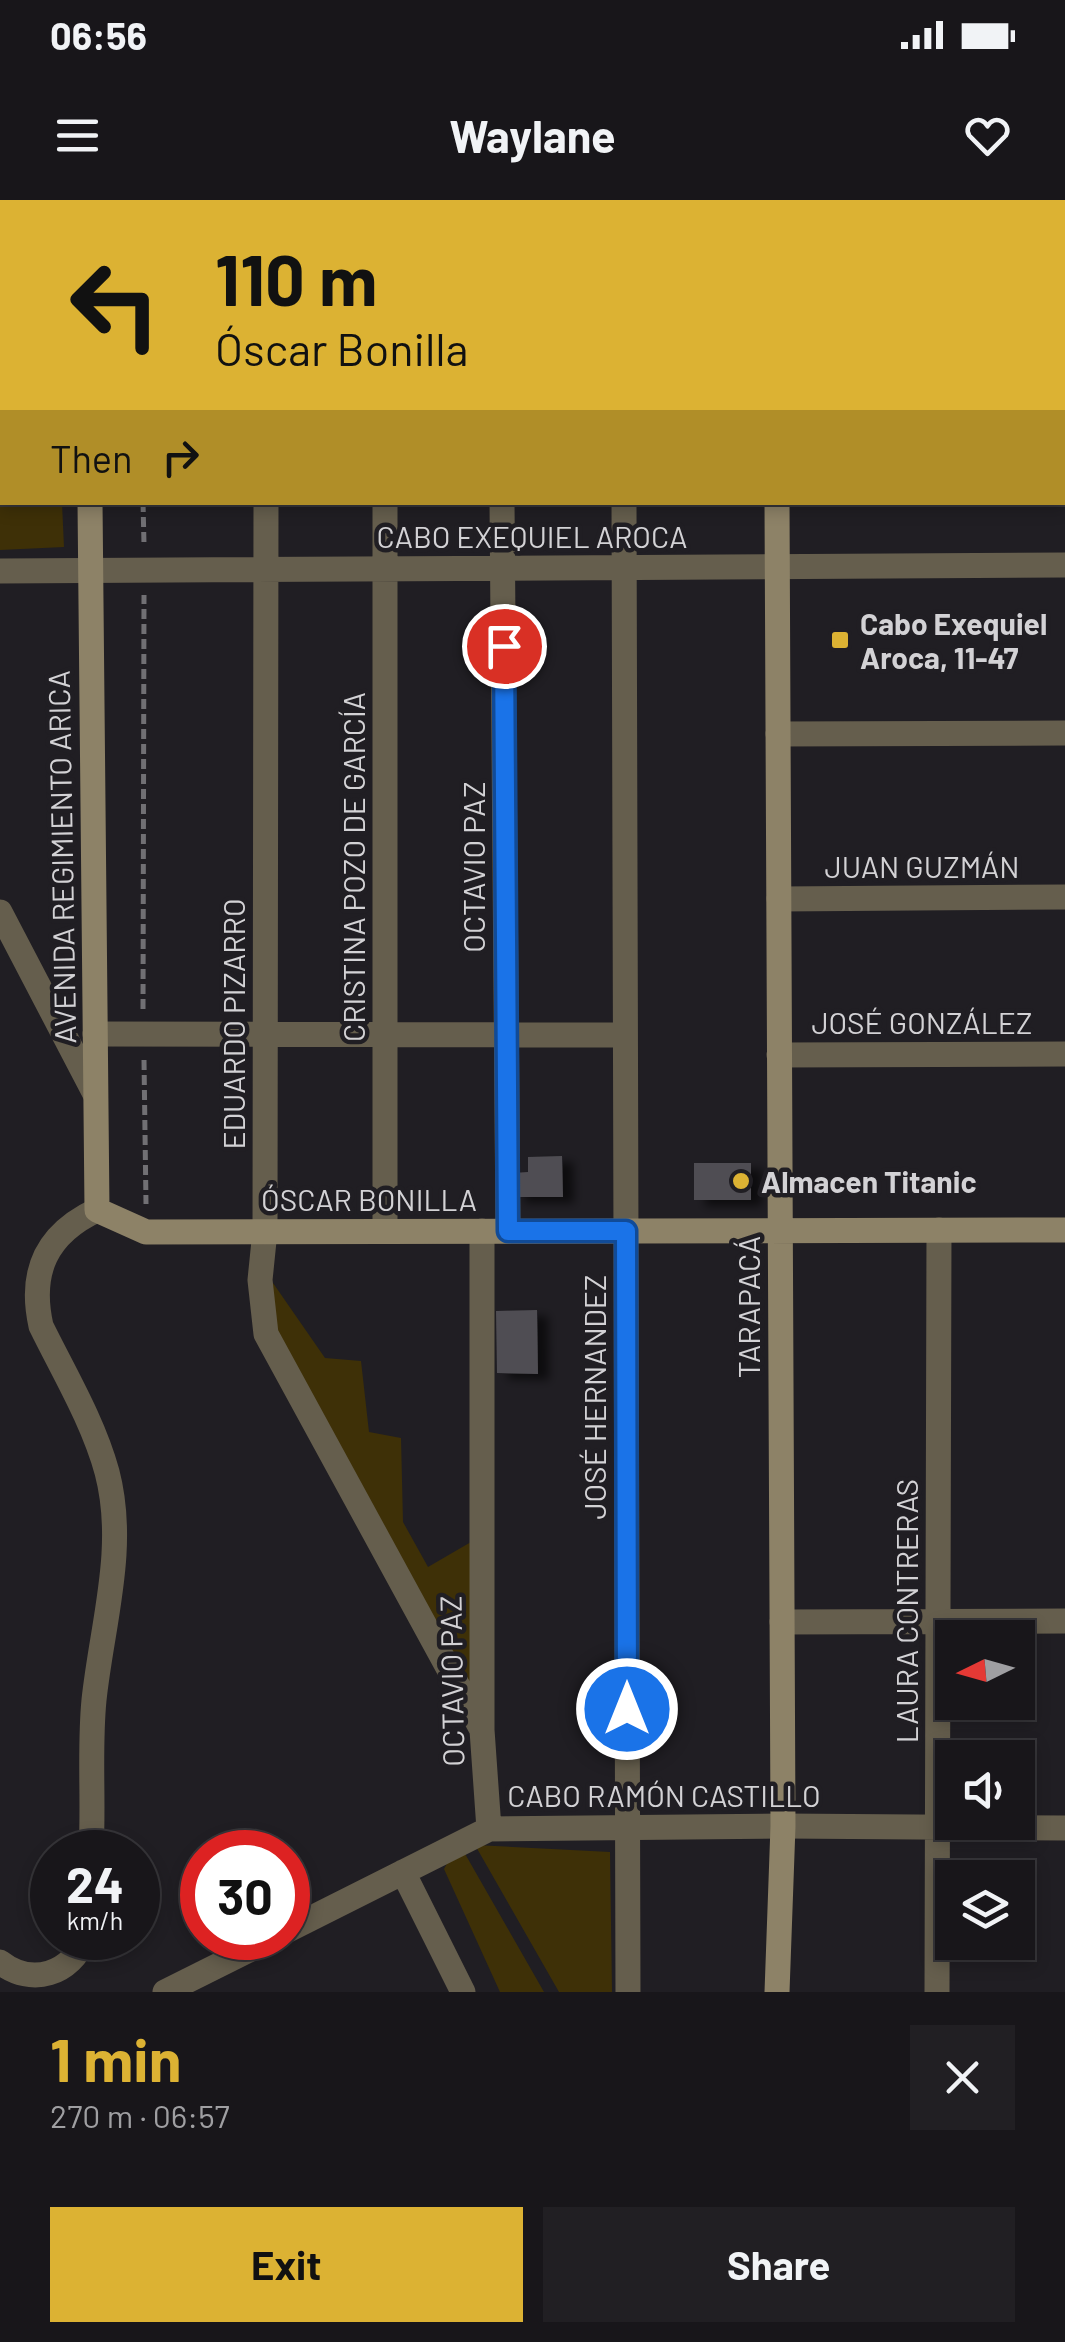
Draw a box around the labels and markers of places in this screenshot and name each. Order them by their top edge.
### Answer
pin [462,604,547,689]
place label: Cabo Exequiel Aroca, 11-47 [860,605,1047,675]
marker: Cabo Exequiel Aroca, 11-47 [829,629,851,651]
place label: Almacen Titanic [761,1163,977,1199]
marker: Almacen Titanic [730,1170,752,1192]

